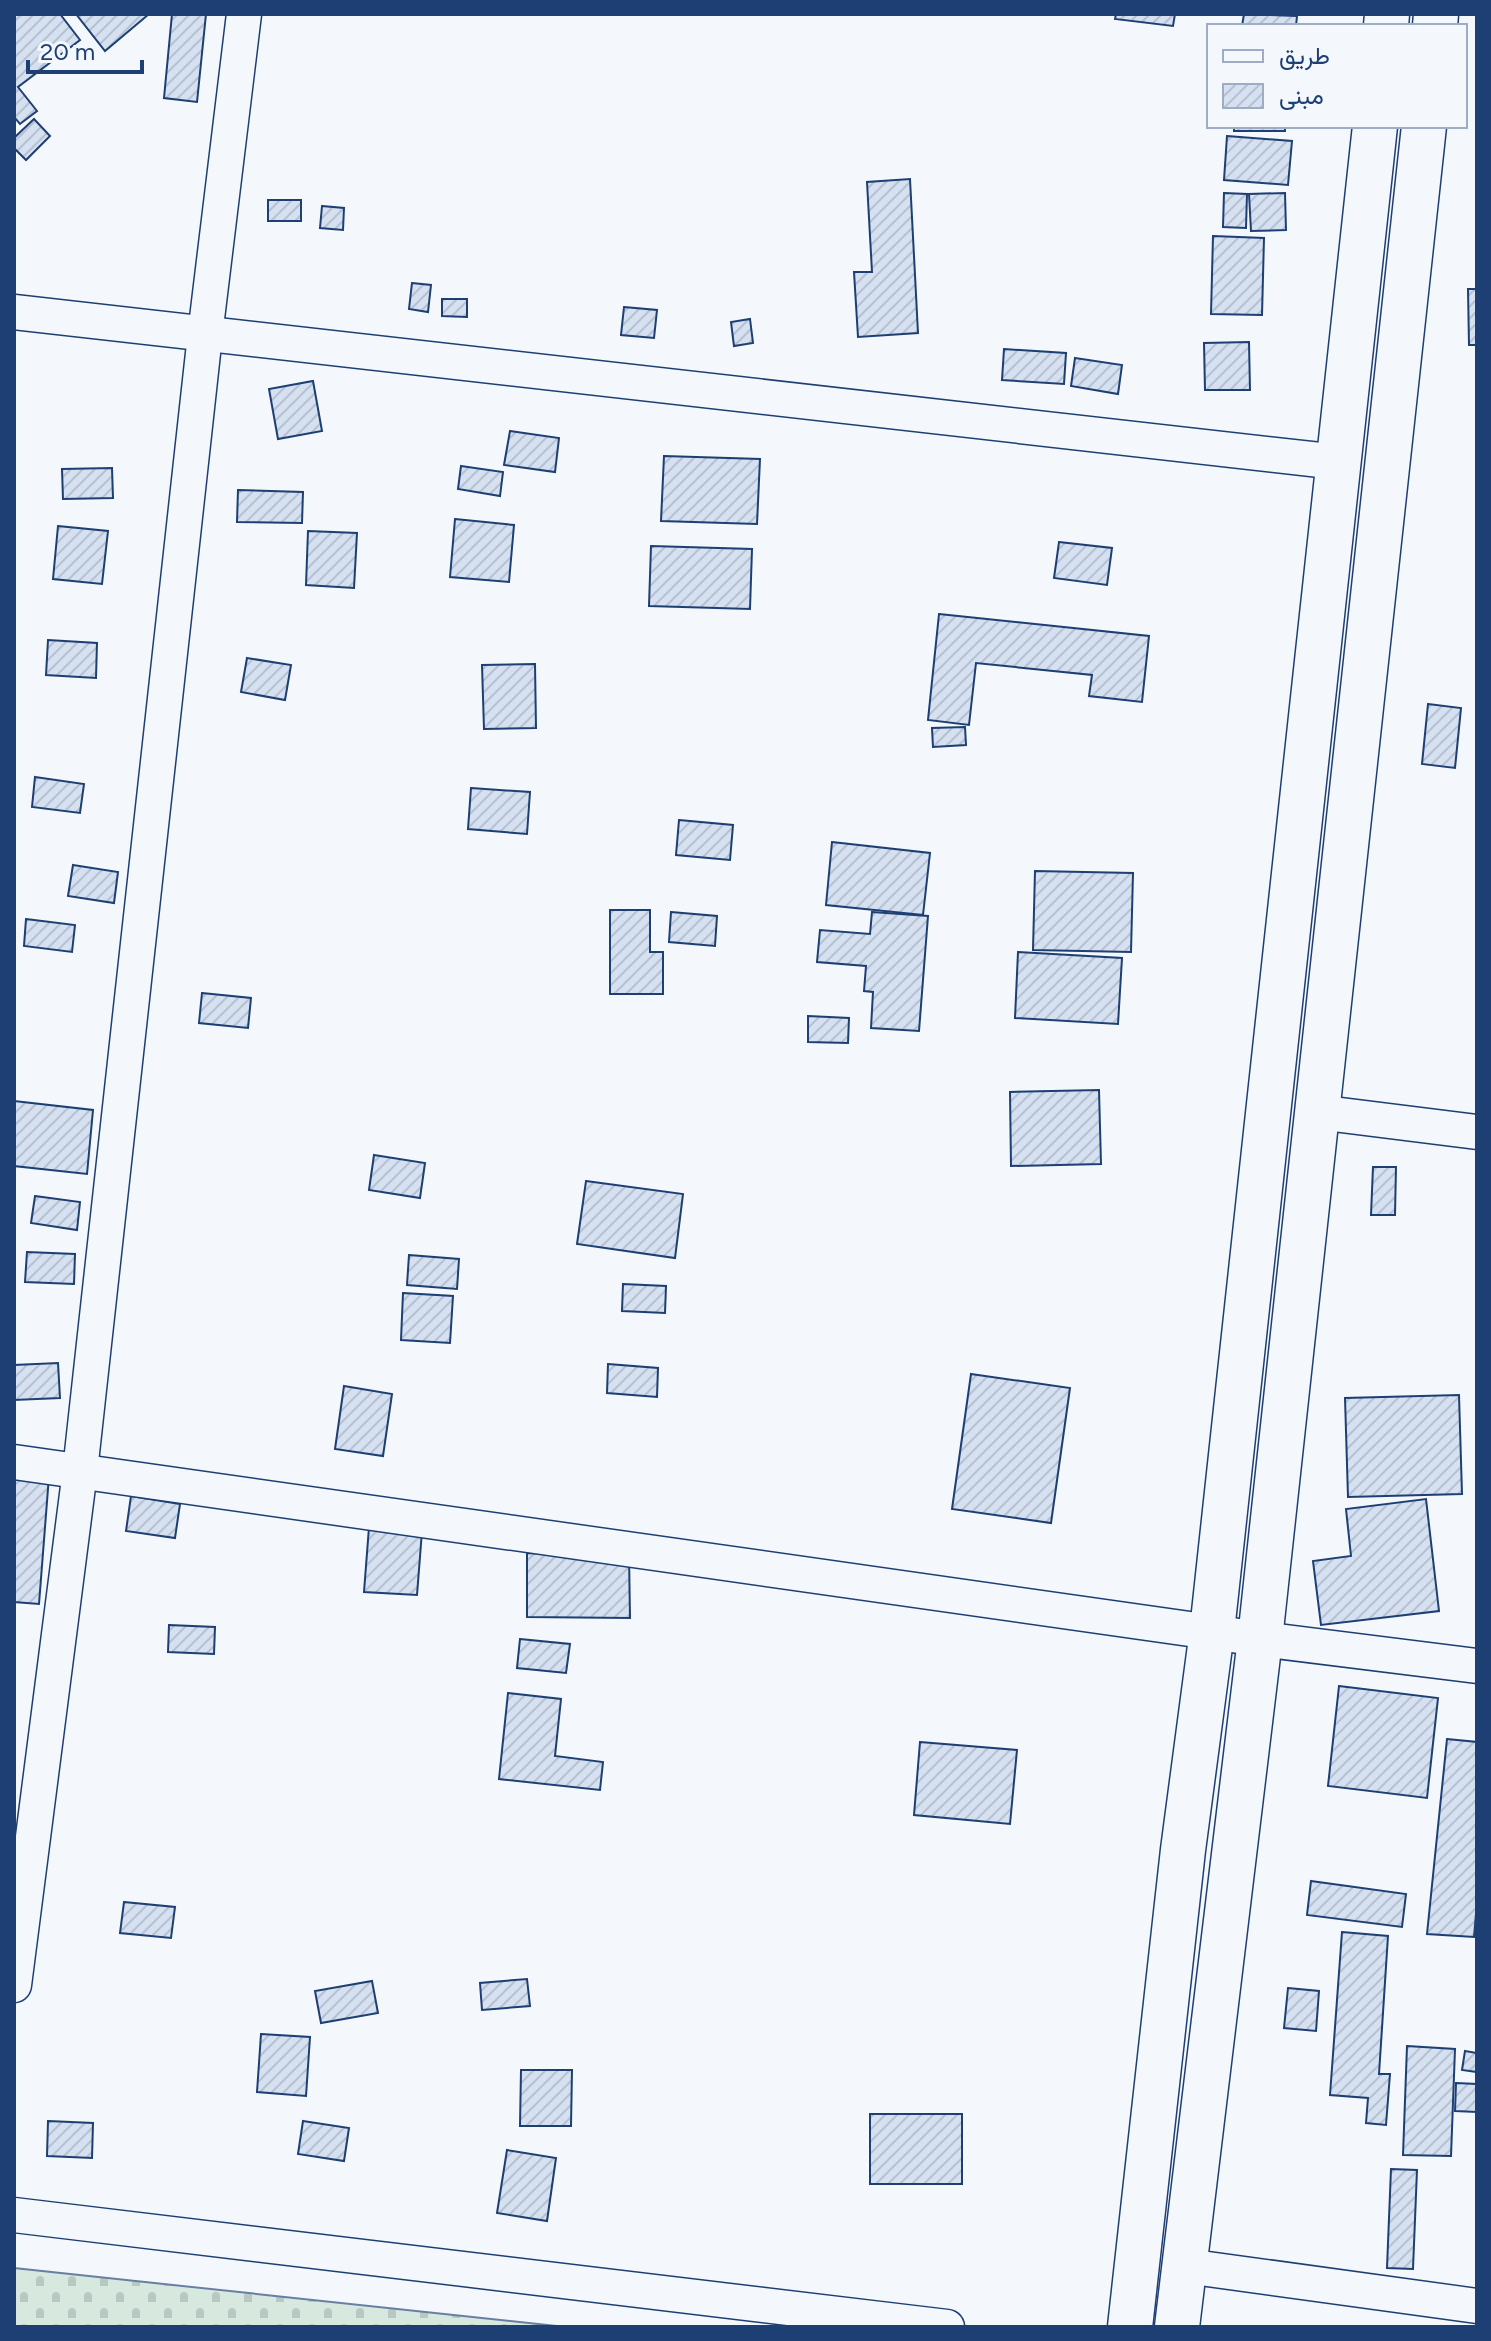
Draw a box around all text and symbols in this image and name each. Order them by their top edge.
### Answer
scale bar [28,24,142,74]
legend [1207,24,1467,128]
text: 20 m [40,37,95,66]
text: طريق [1279,41,1330,71]
text: مبنى [1279,81,1324,110]

